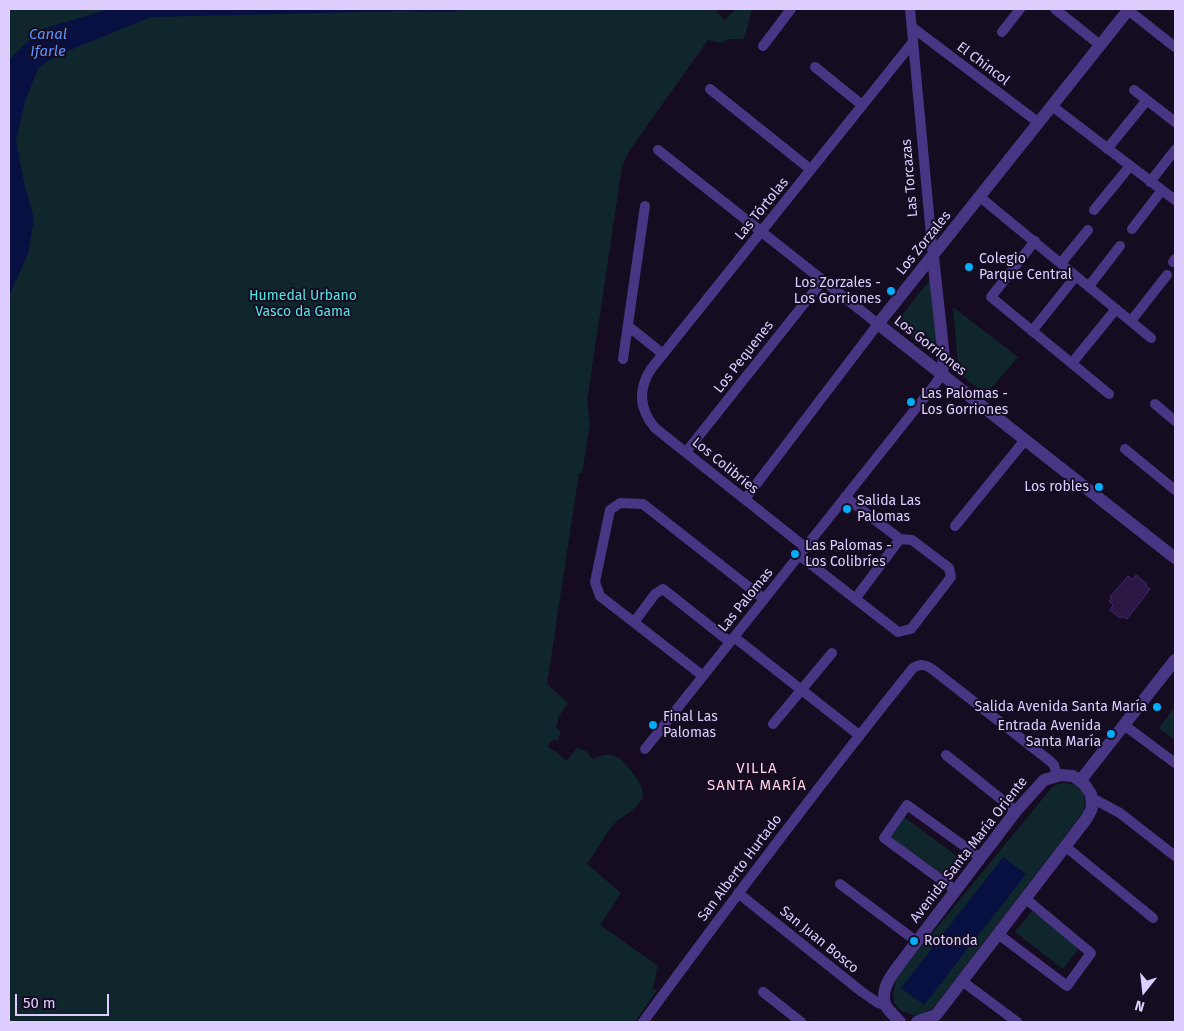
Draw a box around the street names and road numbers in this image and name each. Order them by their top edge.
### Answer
street label: El Chincol [953,39,1013,89]
street label: Las Torcazas [898,138,922,218]
street label: Las Tórtolas [732,174,792,244]
street label: Los Zorzales [893,208,955,278]
street label: Los Gorriones [890,312,970,380]
street label: Los Pequenes [711,318,777,396]
street label: Los Colibríes [688,434,762,498]
street label: Las Palomas [715,565,777,635]
street label: Avenida Santa María Oriente [907,774,1031,926]
street label: San Alberto Hurtado [694,811,786,925]
street label: San Juan Bosco [776,903,862,977]

